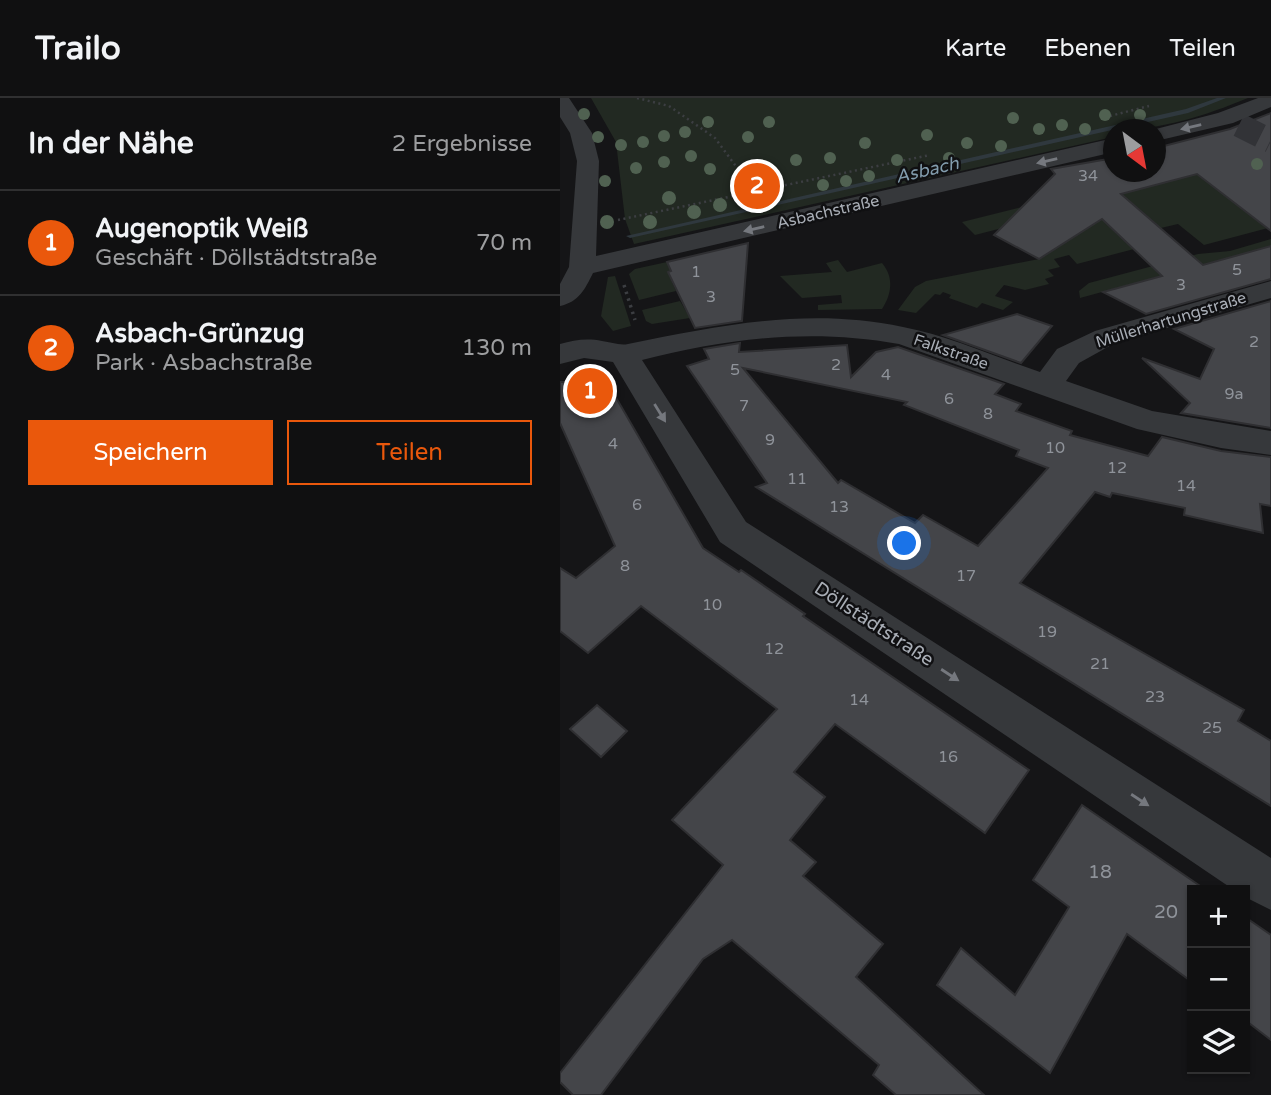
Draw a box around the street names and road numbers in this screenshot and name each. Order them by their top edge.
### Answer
street label: Asbachstraße [775,190,881,234]
street label: Müllerhartungstraße [1093,288,1249,352]
street label: Falkstraße [911,330,991,374]
street label: Döllstädtstraße [810,577,938,671]

